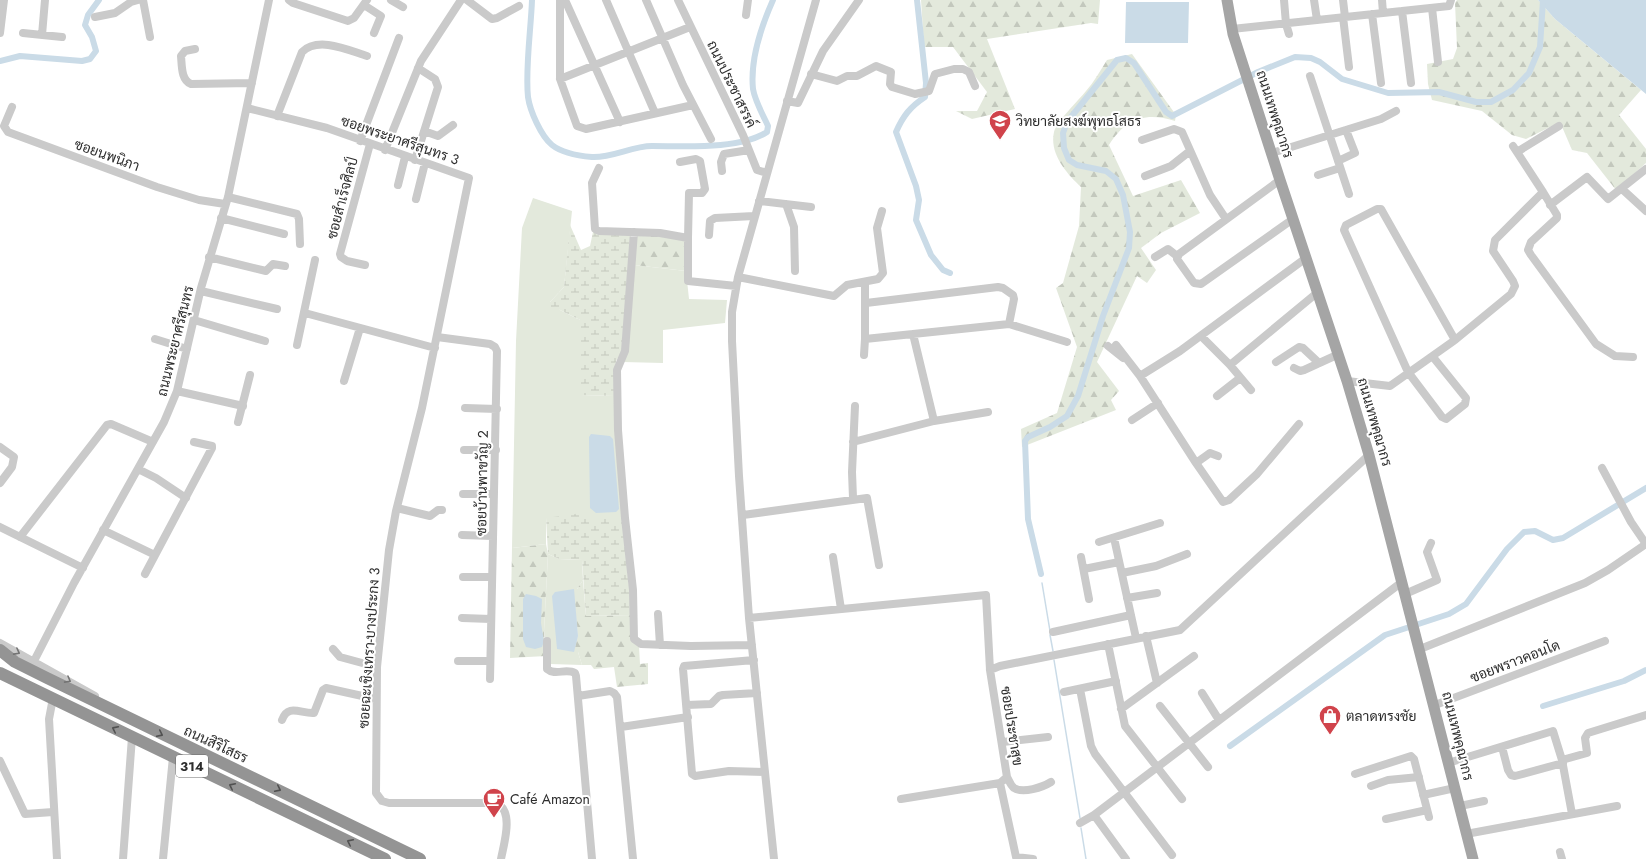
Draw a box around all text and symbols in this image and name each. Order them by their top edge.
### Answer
street label: ถนนประชาสรรค์ [702,37,762,131]
street label: ถนนเทพคุณากร [1251,67,1299,161]
school or university icon: วิทยาลัยสงฆ์พุทธโสธร [987,108,1013,141]
street label: ซอยพระยาศรีสุนทร 3 [338,110,462,170]
place label: วิทยาลัยสงฆ์พุทธโสธร [1015,111,1142,131]
street label: ซอยนพนิภา [72,134,142,176]
street label: ซอยสำเร็จศิลป์ [321,155,363,241]
street label: ถนนพระยาศรีสุนทร [152,283,198,398]
street label: ถนนเทพคุณากร [1353,375,1397,469]
street label: ซอยบ้านพาขวัญ 2 [471,430,493,536]
street label: ซอยฉะเชิงเทรา-บางประกง 3 [353,566,385,729]
street label: ซอยพราวคอนโด [1467,635,1563,687]
one-way arrow [13,647,20,654]
one-way arrow [64,675,71,683]
street label: ซอยประชาสุข [996,685,1028,767]
street label: ถนนเทพคุณากร [1437,689,1479,783]
shop icon: ตลาดทรงชัย [1317,703,1343,736]
place label: ตลาดทรงชัย [1346,706,1417,726]
street label: ถนนสิริโสธร [181,720,252,768]
one-way arrow [112,726,120,734]
one-way arrow [156,729,164,737]
road number: 314 [176,755,208,777]
one-way arrow [229,783,237,790]
one-way arrow [273,784,281,792]
cafe icon: Café Amazon [481,786,507,819]
place label: Café Amazon [510,789,590,809]
one-way arrow [346,839,354,847]

